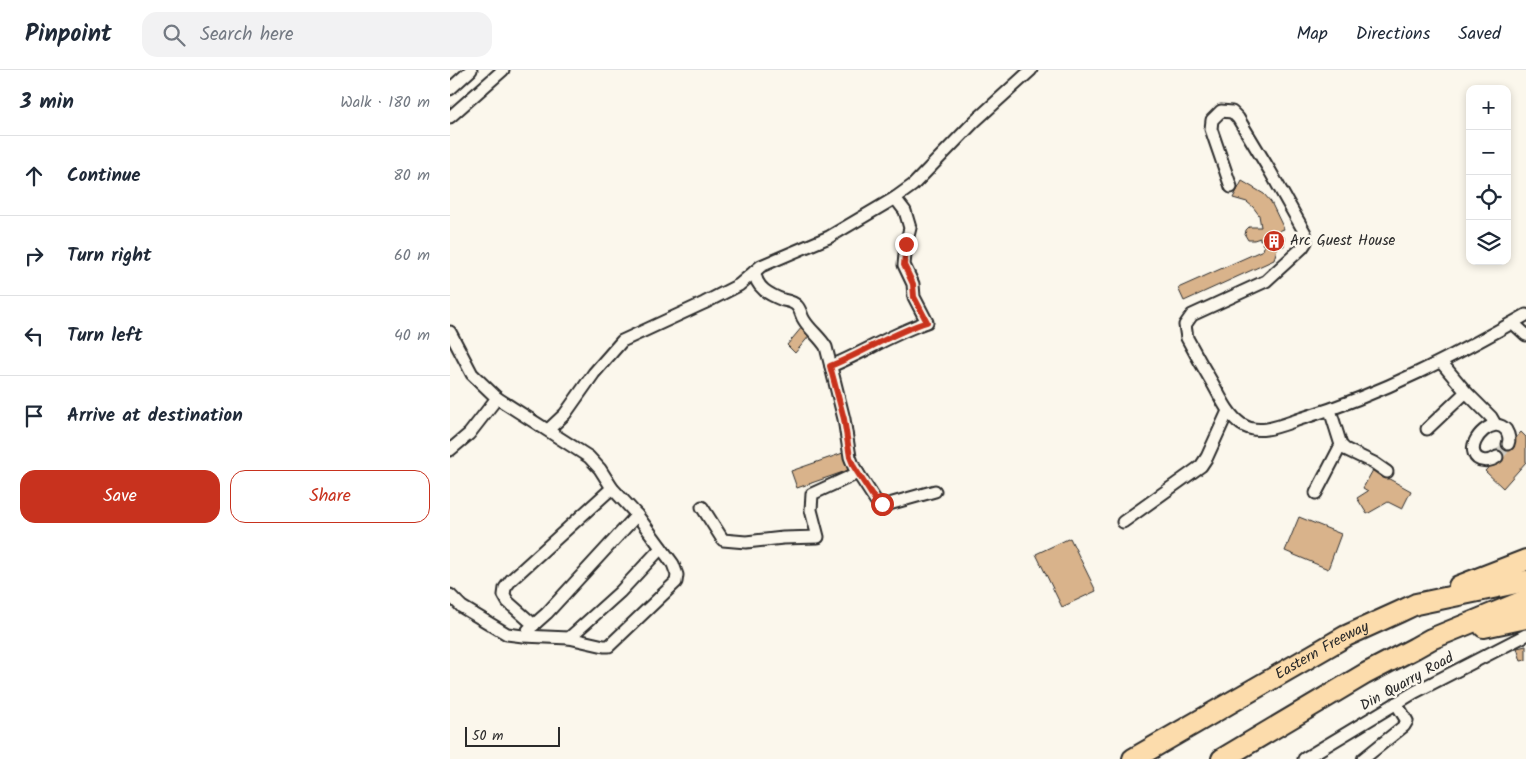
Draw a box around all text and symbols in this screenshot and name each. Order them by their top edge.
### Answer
search box [142,12,492,57]
text: Pinpoint [25,15,112,54]
text: Search here [200,20,294,50]
text: Map [1296,20,1328,49]
text: Directions [1356,20,1430,49]
text: Saved [1458,20,1501,49]
icon: search [160,21,188,49]
map controls [1466,85,1511,265]
button: + [1466,85,1511,130]
text: 3 min [20,86,74,119]
text: Walk · 180 m [340,90,430,115]
button: − [1466,130,1511,175]
text: Continue [67,161,140,191]
icon: ahead [20,162,48,190]
text: 80 m [393,163,430,188]
button: locate [1466,175,1511,220]
button: layers [1466,220,1511,265]
building icon: Arc Guest House [1262,229,1286,253]
place label: Arc Guest House [1290,229,1396,253]
route end [895,233,918,256]
text: Turn right [67,241,152,271]
icon: right [20,242,48,270]
text: 60 m [394,243,430,268]
text: Turn left [67,321,142,351]
icon: left [20,322,48,350]
text: 40 m [394,323,430,348]
text: Arrive at destination [67,401,243,431]
icon: arrive [20,402,48,430]
button: Save [20,470,220,523]
button: Share [230,470,430,523]
route start [871,493,894,516]
street label: Eastern Freeway [1271,615,1374,686]
street label: Din Quarry Road [1356,646,1459,718]
scale bar [465,724,560,747]
text: 50 m [472,725,503,747]

